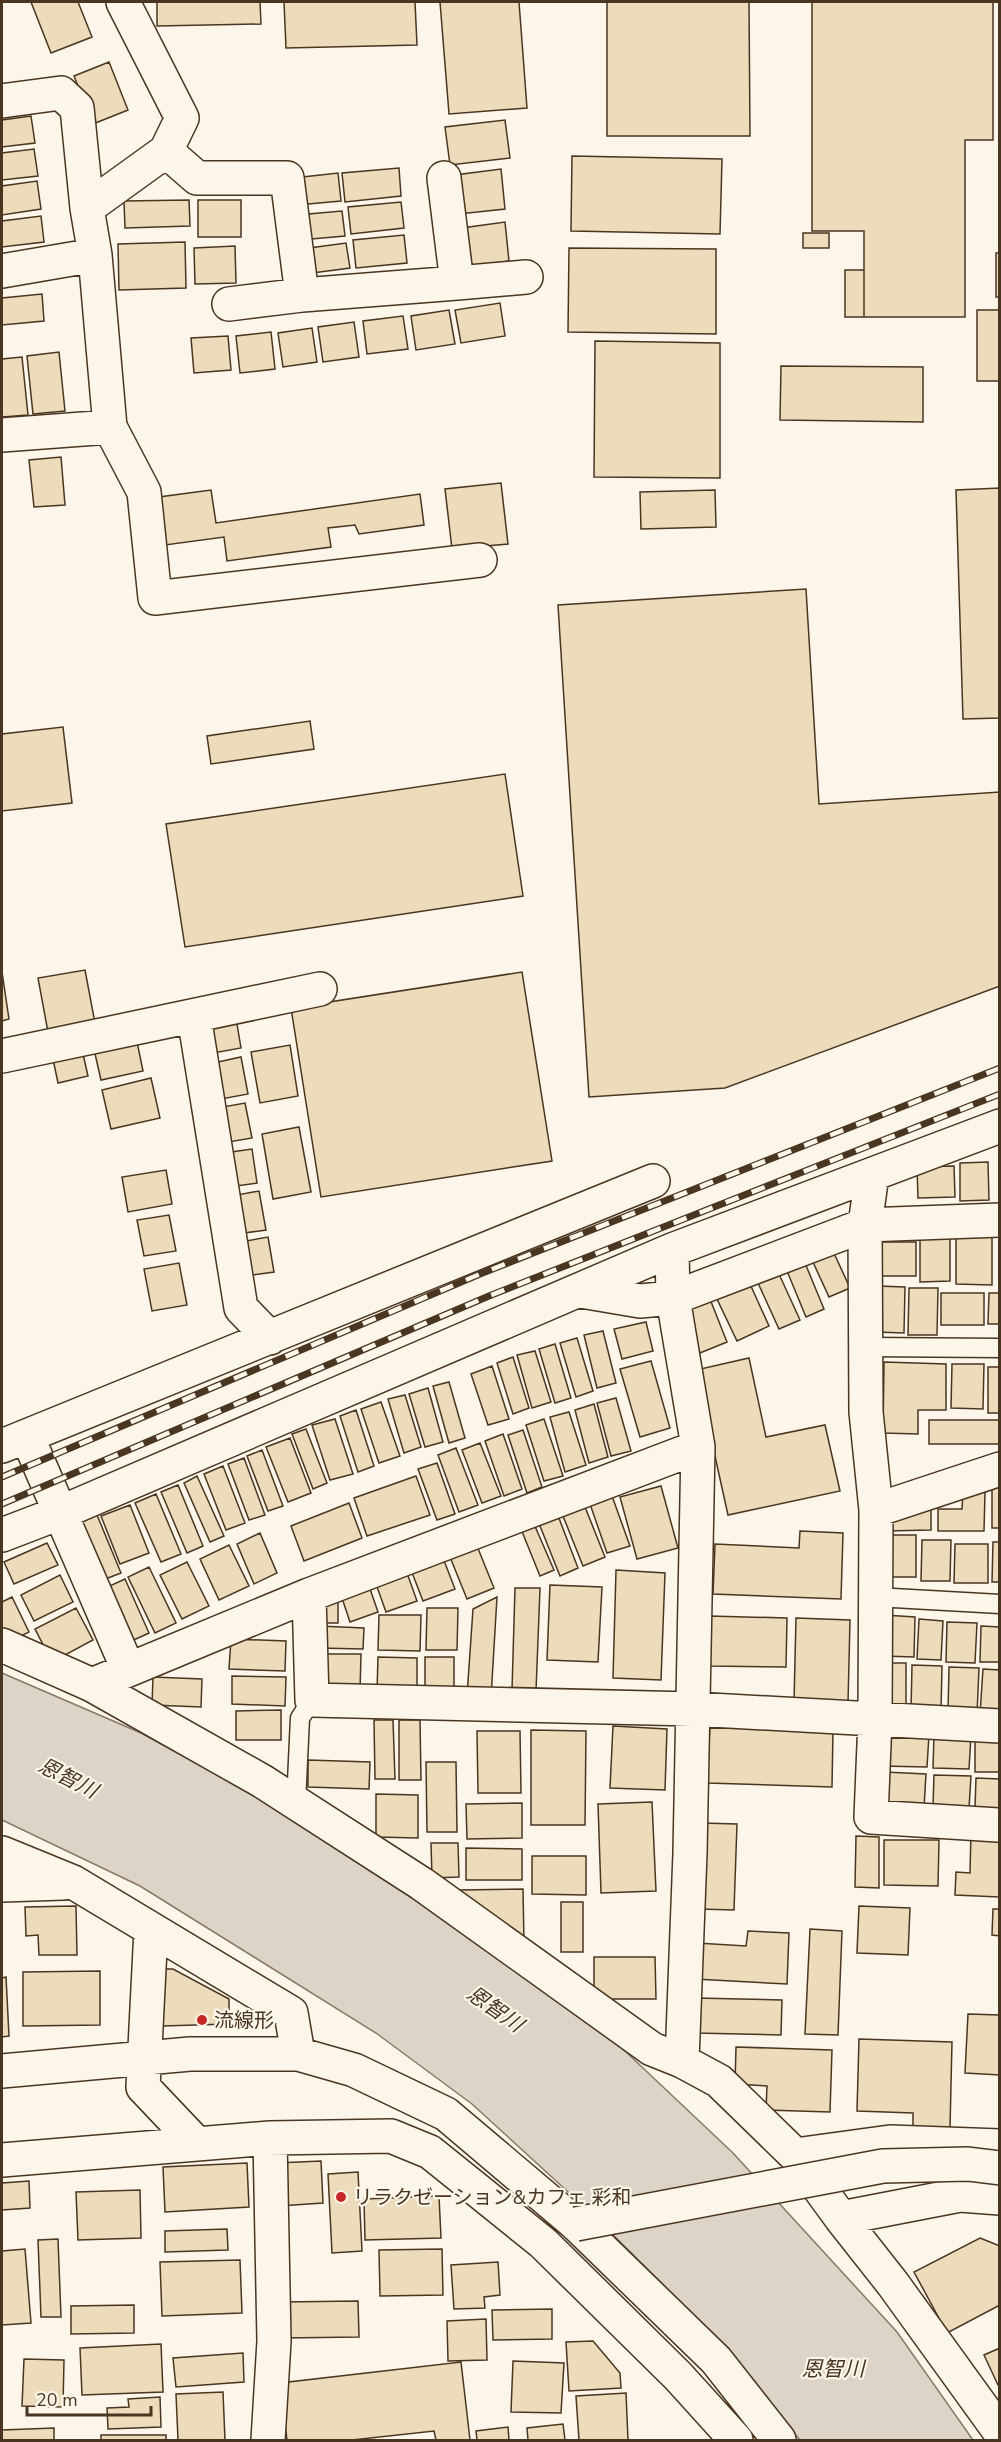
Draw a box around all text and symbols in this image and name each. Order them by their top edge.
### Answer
water label: 恩智川 [34,1751,104,1806]
water label: 恩智川 [461,1979,530,2040]
place label: 流線形 [214,2007,274,2034]
marker: 流線形 [195,2013,209,2027]
place label: リラクゼーション&カフェ 彩和 [353,2184,632,2211]
marker: リラクゼーション&カフェ 彩和 [334,2190,348,2204]
water label: 恩智川 [802,2355,866,2383]
scale bar [27,2379,152,2417]
text: 20 m [36,2388,78,2412]

